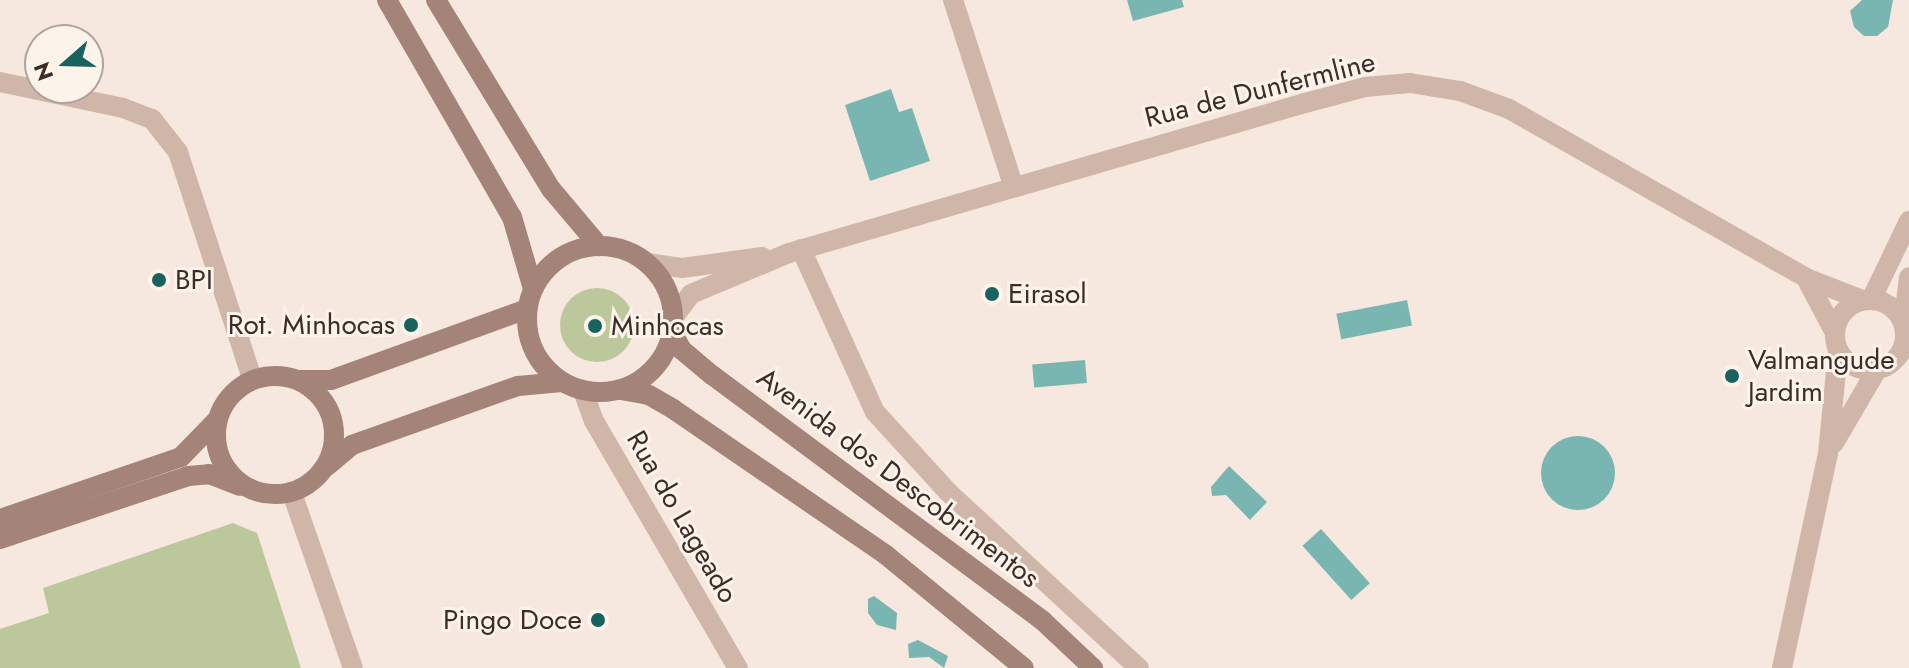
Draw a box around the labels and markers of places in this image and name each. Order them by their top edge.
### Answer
place label: BPI [175,263,213,297]
marker: BPI [150,271,168,289]
place label: Eirasol [1008,277,1087,311]
marker: Eirasol [983,285,1001,303]
place label: Rot. Minhocas [228,308,395,342]
place label: Minhocas [611,309,724,343]
marker: Rot. Minhocas [402,316,420,334]
marker: Minhocas [586,317,604,335]
place label: Valmangude Jardim [1748,343,1895,409]
marker: Valmangude Jardim [1723,367,1741,385]
place label: Pingo Doce [443,603,582,637]
marker: Pingo Doce [589,611,607,629]

